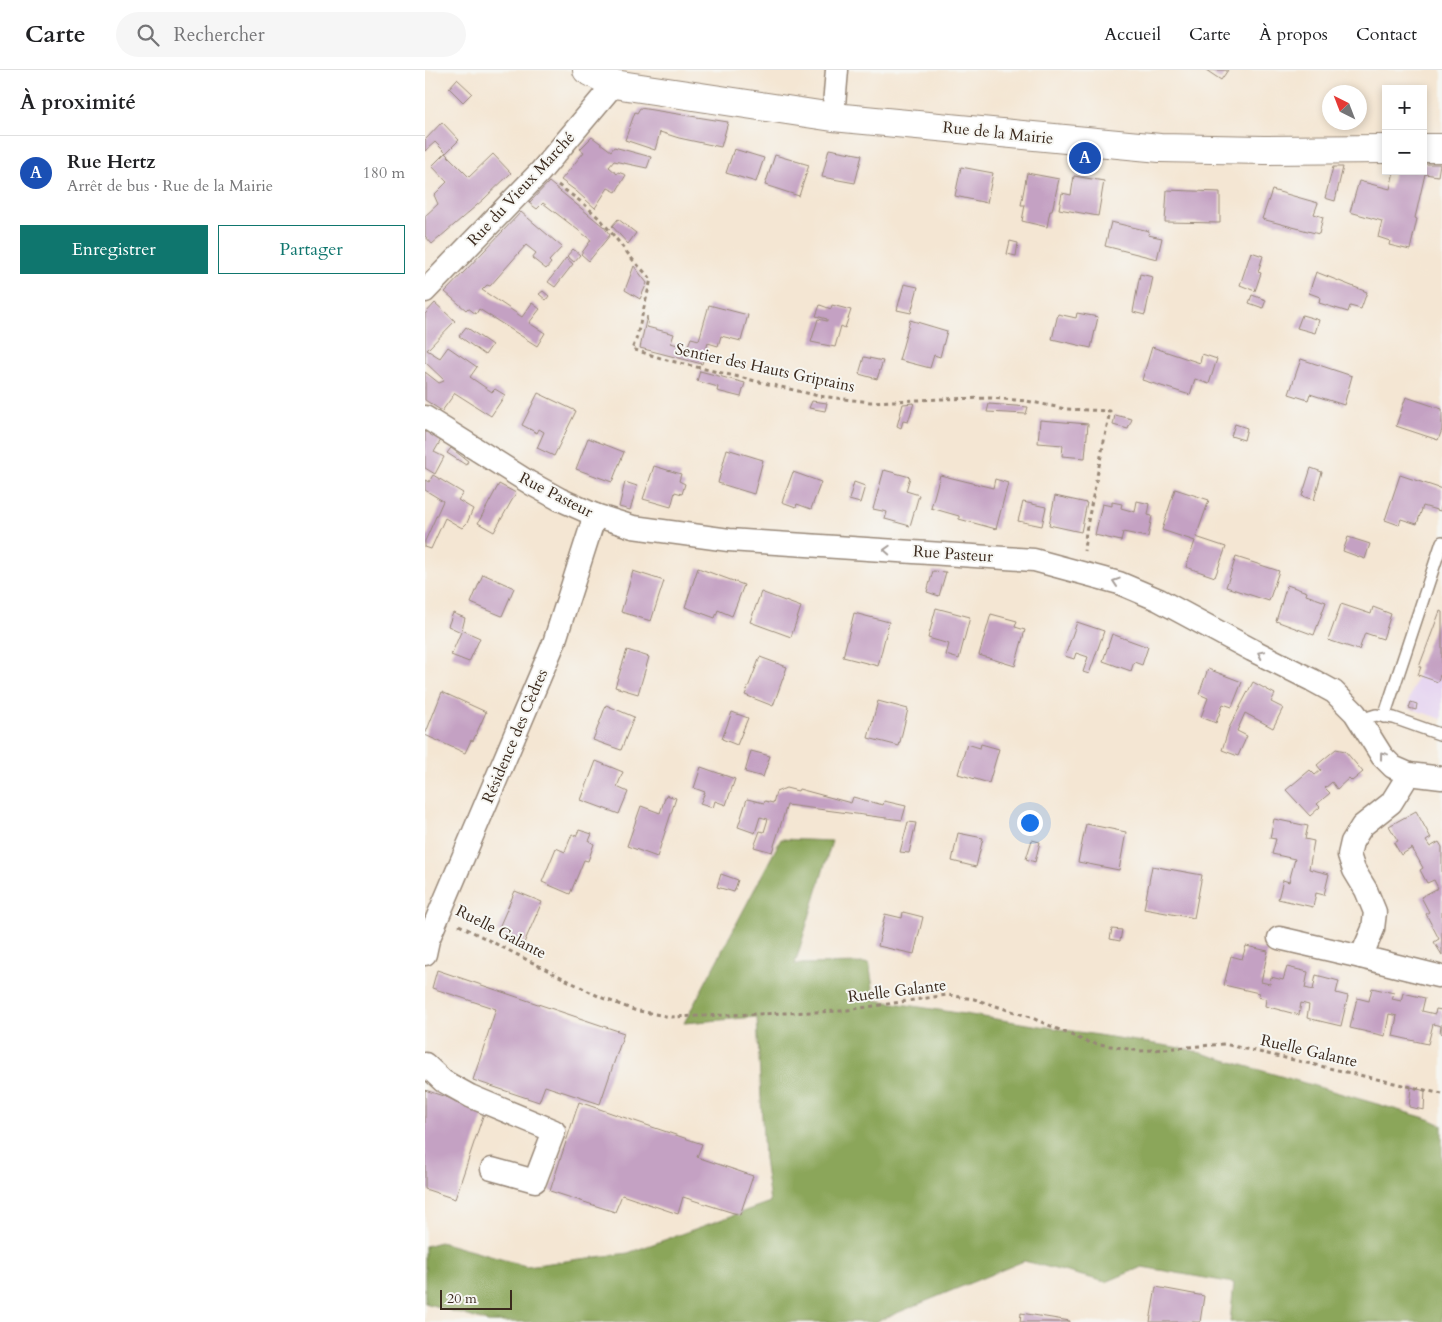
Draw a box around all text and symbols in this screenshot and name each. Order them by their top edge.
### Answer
search box [116,12,466,57]
text: Carte [25,18,86,51]
icon: search [134,21,162,49]
text: Rechercher [174,22,265,48]
text: Accueil [1104,22,1161,47]
text: Carte [1189,22,1231,47]
text: À propos [1259,22,1328,47]
text: Contact [1356,22,1417,47]
north arrow [1322,85,1367,130]
map controls [1382,85,1427,175]
button: + [1382,85,1427,130]
text: À proximité [20,88,136,117]
street label: Rue de la Mairie [942,116,1054,150]
street label: Rue du Vieux Marché [462,127,580,251]
button: − [1382,130,1427,175]
pin: A [1069,139,1101,177]
text: Rue Hertz [67,149,156,175]
text: A [30,162,42,184]
text: 180 m [363,162,405,184]
text: Arrêt de bus · Rue de la Mairie [67,175,273,197]
button: Enregistrer [20,225,208,274]
button: Partager [218,225,405,274]
street label: Sentier des Hauts Griptains [673,338,857,398]
street label: Rue Pasteur [515,467,597,523]
street label: Rue Pasteur [912,540,994,568]
one-way arrow [882,544,890,555]
one-way arrow [1112,578,1121,588]
one-way arrow [1258,650,1267,660]
street label: Résidence des Cèdres [477,665,553,807]
one-way arrow [1380,751,1389,761]
your location [1017,810,1043,836]
street label: Ruelle Galante [452,900,550,964]
street label: Ruelle Galante [847,974,947,1008]
street label: Ruelle Galante [1258,1029,1360,1073]
scale bar [440,1287,513,1310]
text: 20 m [447,1289,477,1308]

